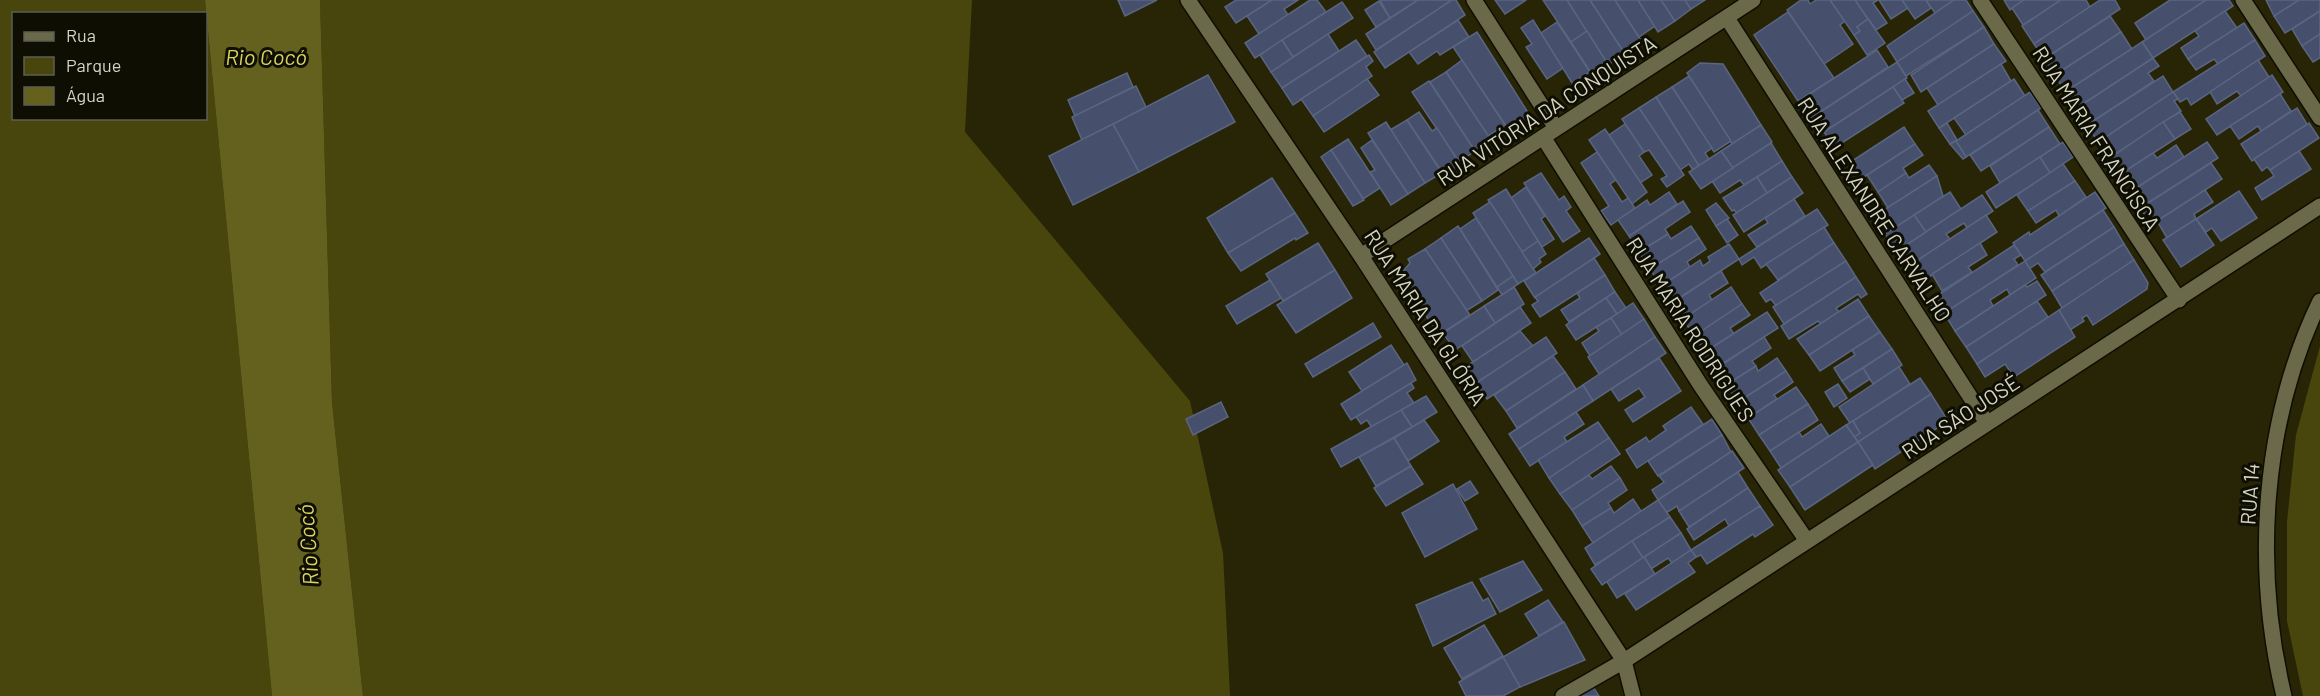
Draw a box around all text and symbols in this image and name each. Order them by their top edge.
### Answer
legend [12,12,207,120]
text: Rua [66,24,96,46]
street label: RUA VITÓRIA DA CONQUISTA [1432,30,1660,190]
street label: RUA MARIA FRANCISCA [2028,41,2166,235]
water label: Rio Cocó [225,43,307,69]
text: Parque [66,54,121,76]
text: Água [66,84,105,106]
street label: RUA ALEXANDRE CARVALHO [1793,92,1957,326]
street label: RUA MARIA DA GLÓRIA [1360,224,1492,410]
street label: RUA MARIA RODRIGUES [1622,232,1760,426]
street label: RUA SÃO JOSÉ [1897,369,2023,463]
street label: RUA 14 [2234,462,2264,526]
water label: Rio Cocó [291,503,323,587]

